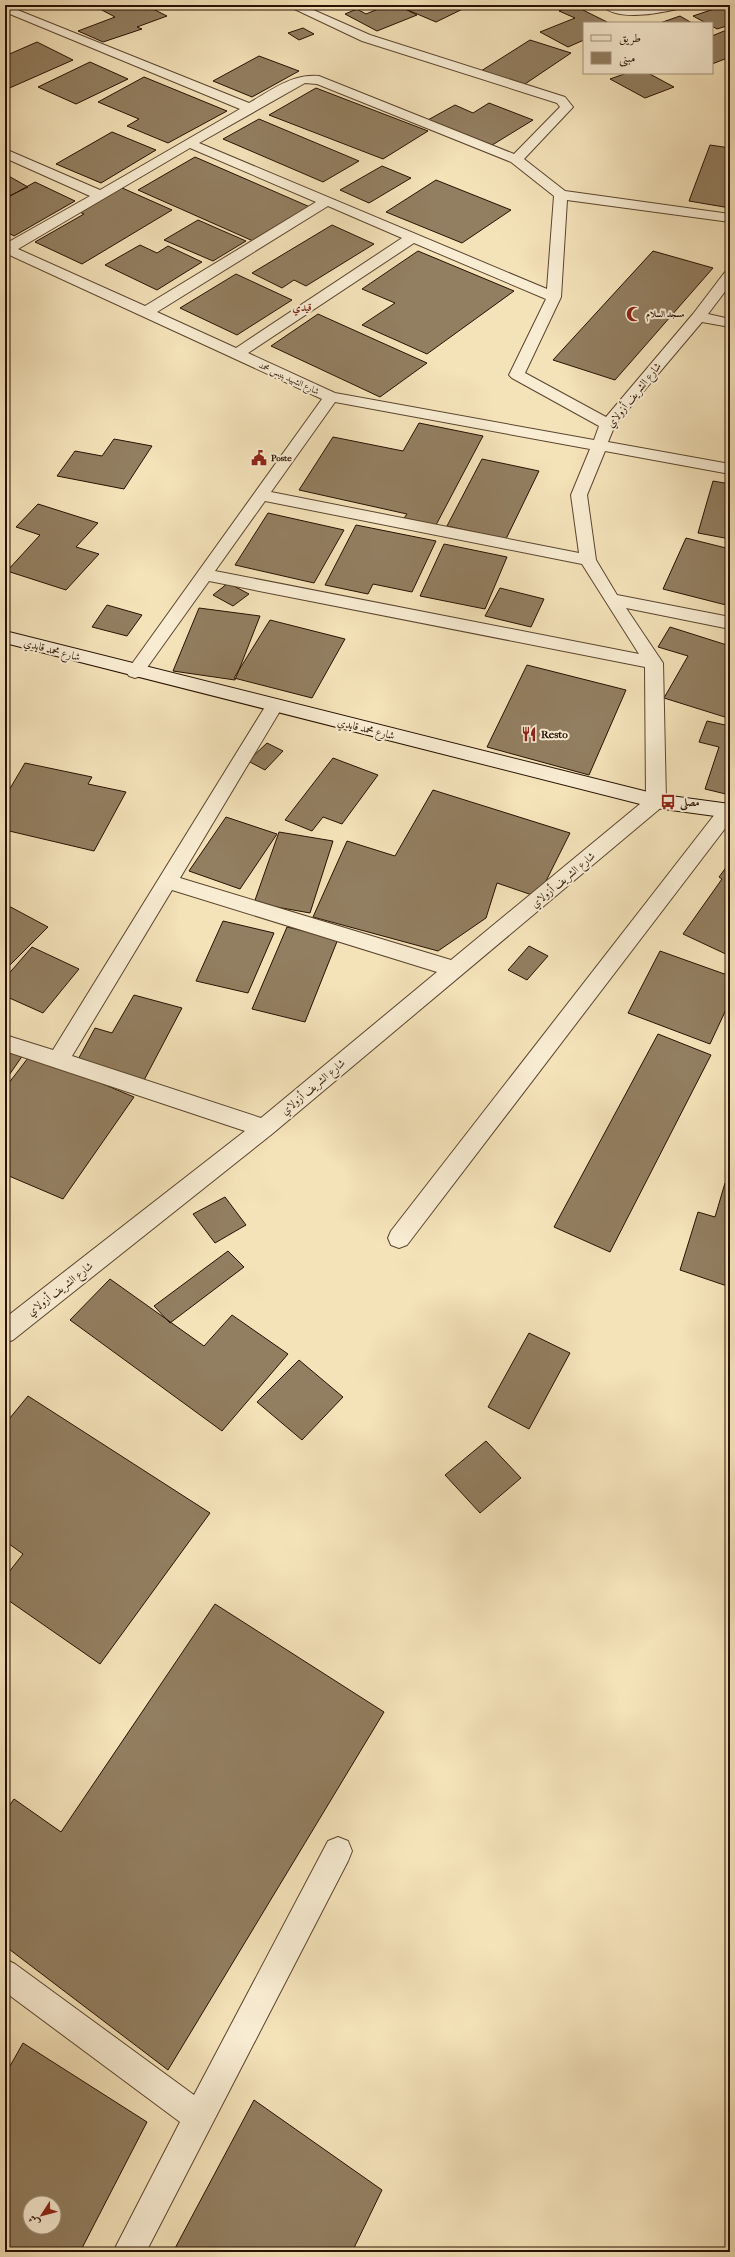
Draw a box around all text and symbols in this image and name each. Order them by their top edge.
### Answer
legend [583,22,713,74]
text: طريق [619,31,641,46]
text: مبنى [619,51,635,67]
district label: قيدي [292,301,312,316]
mosque icon: مسجد السلام [625,305,643,323]
place label: مسجد السلام [646,309,685,322]
street label: شارع الشريف أزولاي [602,359,666,432]
street label: شارع الشهيد بنيس محمد [256,360,321,398]
public building icon: Poste [250,449,268,467]
place label: Poste [271,453,292,463]
street label: شارع محمد قايدي [21,636,82,667]
street label: شارع محمد قايدي [335,716,396,745]
restaurant icon: Resto [520,725,538,743]
place label: Resto [541,728,568,741]
bus stop icon: مصلى [659,793,677,811]
place label: مصلى [679,796,700,811]
street label: شارع الشريف أزولاي [527,848,600,913]
street label: شارع الشريف أزولاي [277,1055,350,1120]
street label: شارع الشريف أزولاي [23,1258,97,1321]
north arrow [22,2195,62,2235]
text: ش [26,2212,43,2229]

